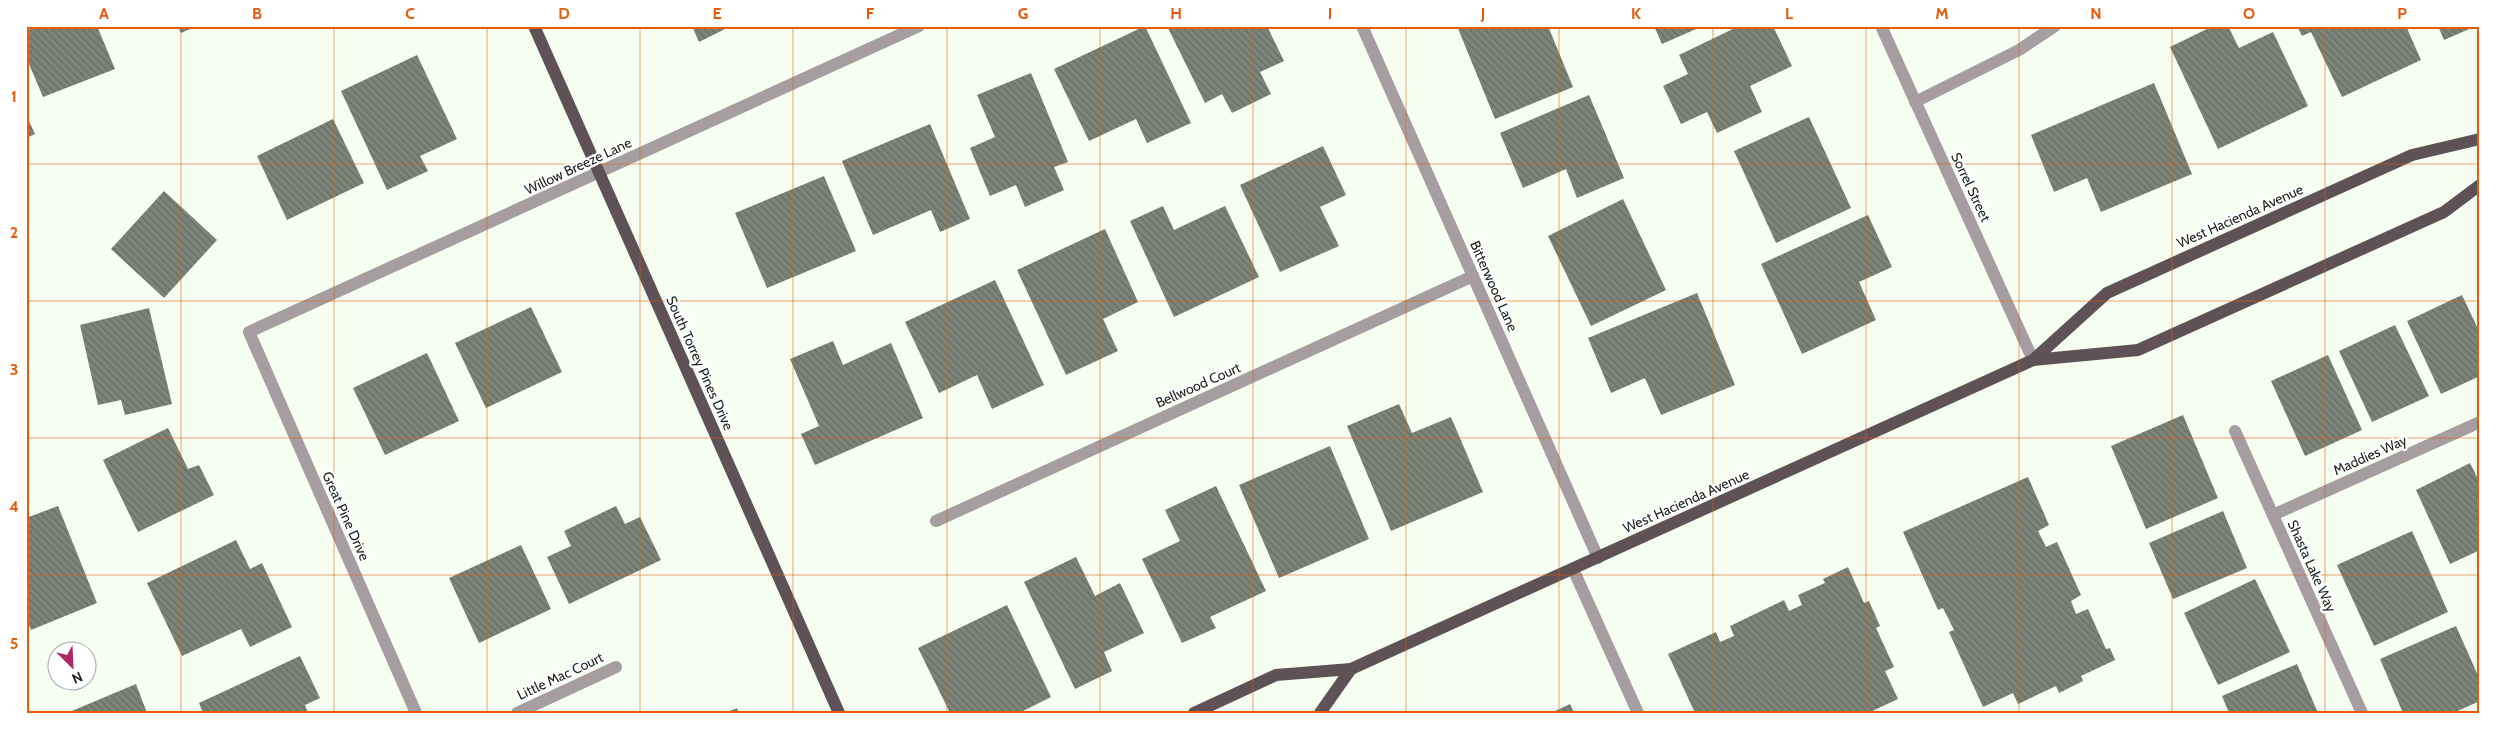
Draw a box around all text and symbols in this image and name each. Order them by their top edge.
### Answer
text: A [99,4,109,23]
text: B [252,4,262,23]
text: C [405,4,415,23]
text: D [558,4,570,23]
text: E [712,4,722,23]
text: F [866,4,875,23]
text: G [1018,4,1028,23]
text: H [1170,4,1182,23]
text: I [1328,4,1332,23]
text: J [1480,4,1485,23]
text: K [1631,4,1641,23]
text: L [1785,4,1793,23]
text: M [1935,4,1949,23]
text: N [2090,4,2102,23]
text: O [2243,4,2255,23]
text: P [2397,4,2407,23]
text: 1 [11,87,17,106]
street label: Willow Breeze Lane [522,133,634,199]
street label: Sorrel Street [1947,150,1995,225]
street label: West Hacienda Avenue [2174,180,2306,252]
text: 2 [10,223,18,242]
street label: Bitterwood Lane [1466,238,1522,334]
street label: South Torrey Pines Drive [662,293,738,433]
street label: Bellwood Court [1153,358,1244,412]
text: 3 [10,360,18,379]
street label: Maddies Way [2330,431,2410,479]
street label: West Hacienda Avenue [1620,465,1752,537]
street label: Great Pine Drive [318,469,374,563]
text: 4 [9,497,19,516]
street label: Shasta Lake Way [2284,517,2340,615]
text: 5 [10,634,18,653]
north arrow [48,642,98,692]
street label: Little Mac Court [514,648,606,704]
text: N [69,668,85,688]

